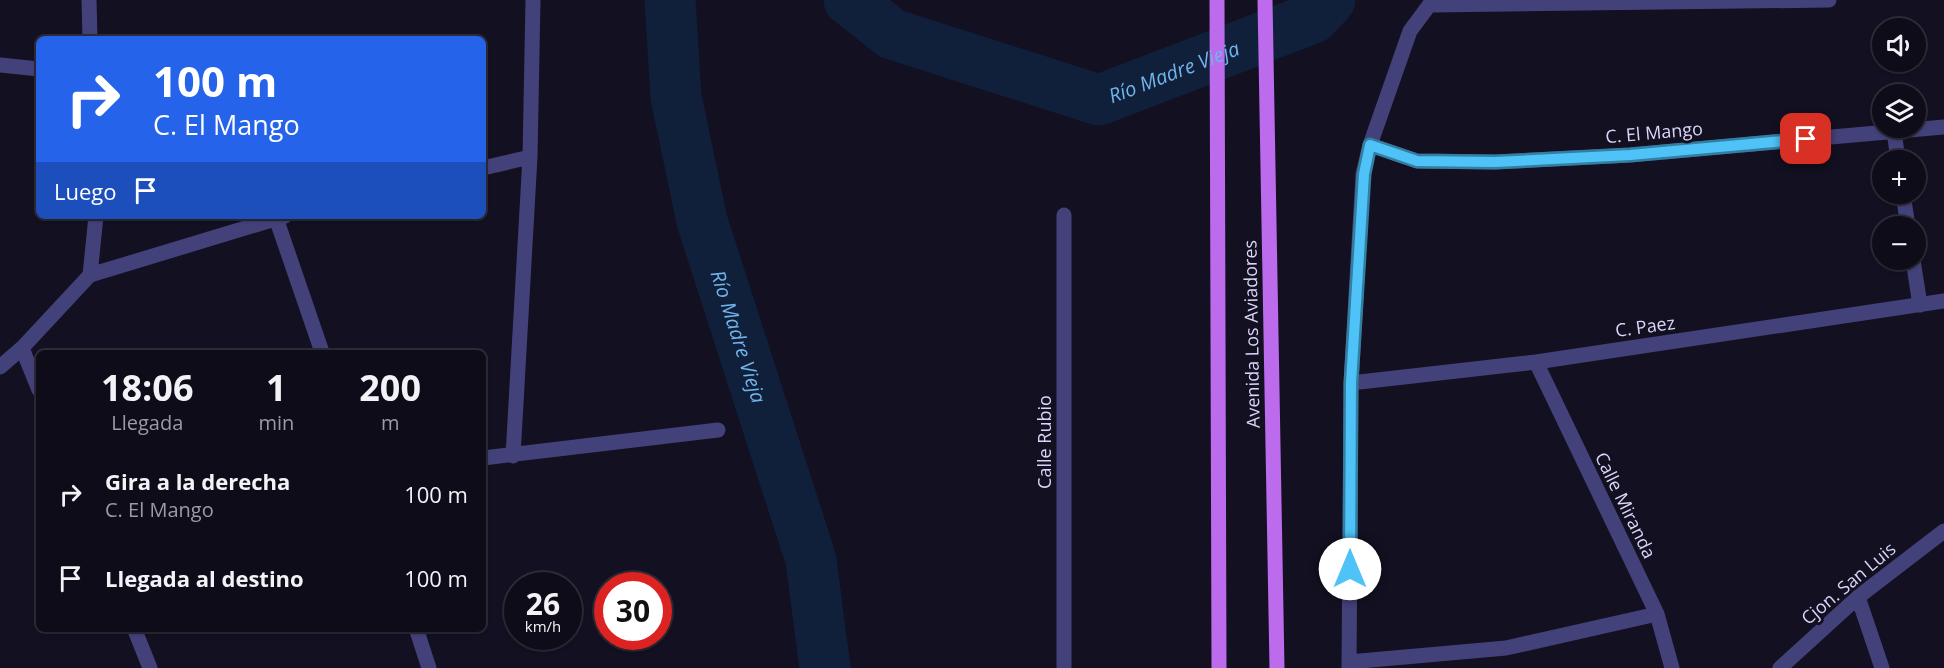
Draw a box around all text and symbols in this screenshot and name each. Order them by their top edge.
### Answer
map controls [1872,18,1926,270]
button: sound [1872,18,1926,72]
water label: Río Madre Vieja [1104,34,1243,109]
text: 100 m [153,52,277,109]
icon: right [54,60,132,138]
button: layers [1872,84,1926,138]
text: C. El Mango [153,106,300,143]
pin [1780,113,1831,164]
street label: C. El Mango [1604,116,1704,148]
icon: arrive [1789,122,1822,155]
button: + [1872,150,1926,204]
icon: arrive [129,174,162,207]
text: Luego [54,176,117,206]
button: − [1872,216,1926,270]
street label: Avenida Los Aviadores [1237,240,1265,428]
water label: Río Madre Vieja [705,266,773,406]
street label: C. Paez [1614,310,1676,342]
text: 18:06 [101,363,194,412]
text: 1 [266,363,287,412]
text: 200 [359,363,421,412]
street label: Calle Rubio [1032,395,1056,489]
text: Llegada [111,409,183,436]
text: min [258,409,294,436]
text: m [381,409,399,436]
street label: Calle Miranda [1590,448,1662,562]
text: Gira a la derecha [105,466,290,496]
icon: right [54,478,87,511]
text: 100 m [404,479,468,509]
text: C. El Mango [105,496,214,523]
street label: Cjon. San Luis [1796,536,1900,630]
position arrow [1318,537,1382,601]
icon: arrive [54,562,87,595]
text: Llegada al destino [105,563,304,593]
text: 100 m [404,563,468,593]
speed limit sign: 30 [594,572,672,650]
text: 26 [526,583,560,624]
text: km/h [525,616,561,636]

